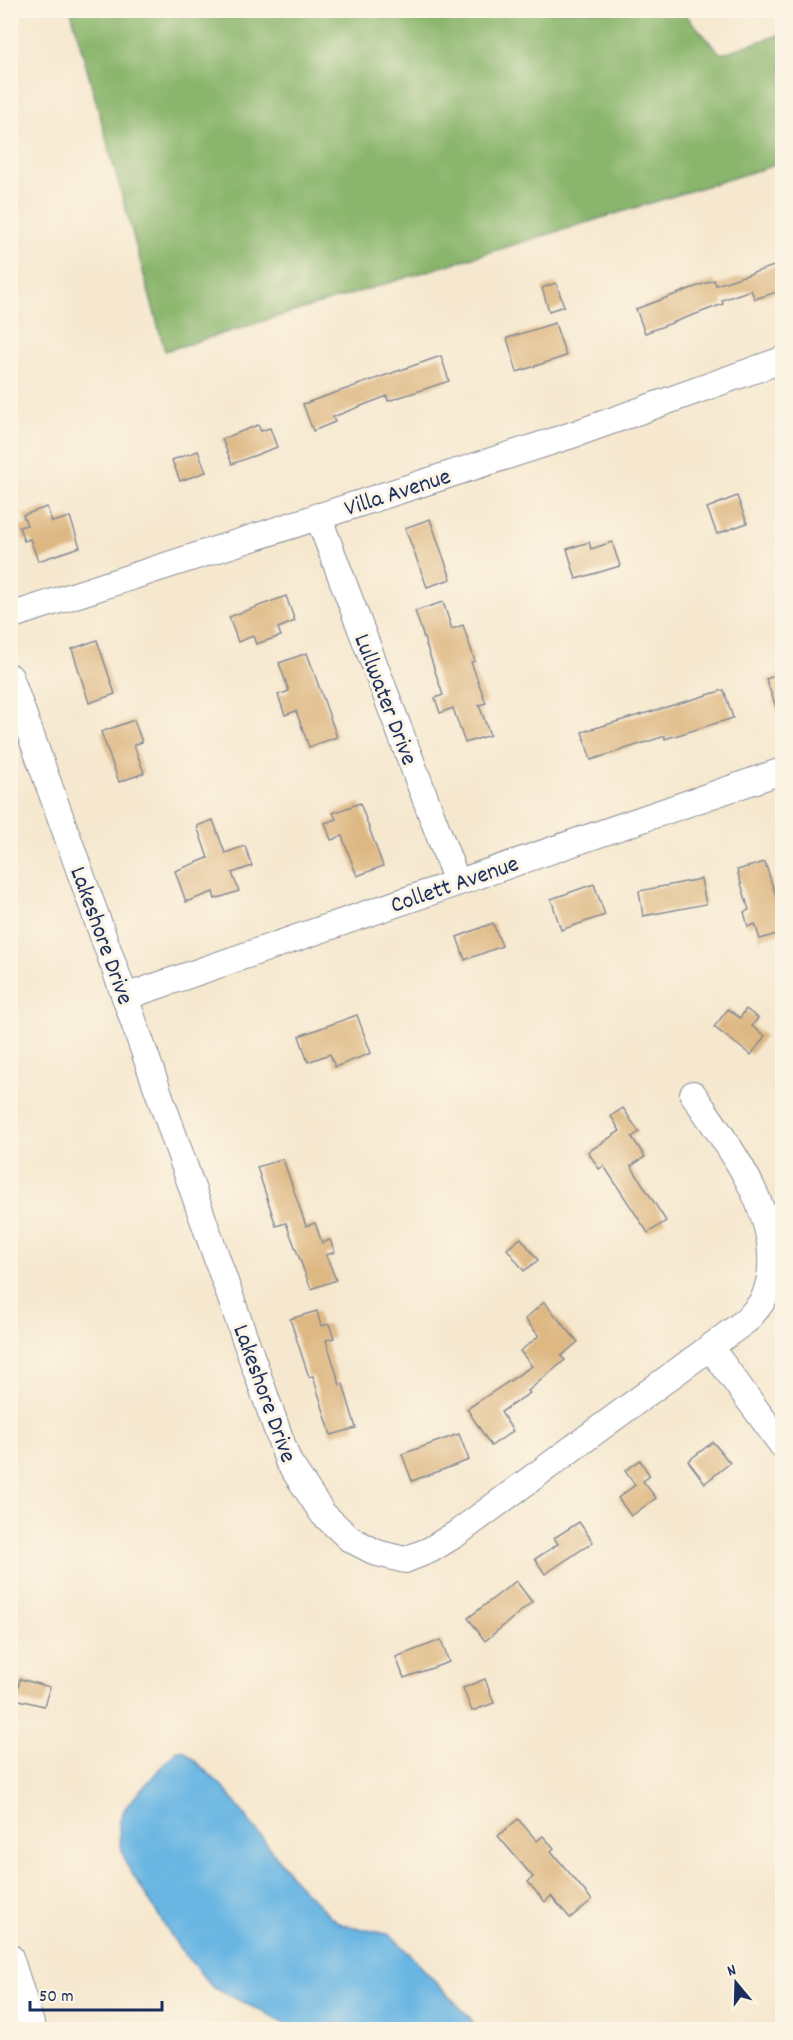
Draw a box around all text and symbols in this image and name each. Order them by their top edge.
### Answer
street label: Villa Avenue [340,461,455,527]
street label: Lullwater Drive [344,629,425,771]
street label: Collett Avenue [386,848,524,924]
street label: Lakeshore Drive [60,862,141,1010]
street label: Lakeshore Drive [223,1320,304,1468]
north arrow [706,1953,766,2013]
text: N [724,1959,740,1983]
scale bar [30,1974,162,2012]
text: 50 m [39,1985,74,2010]

